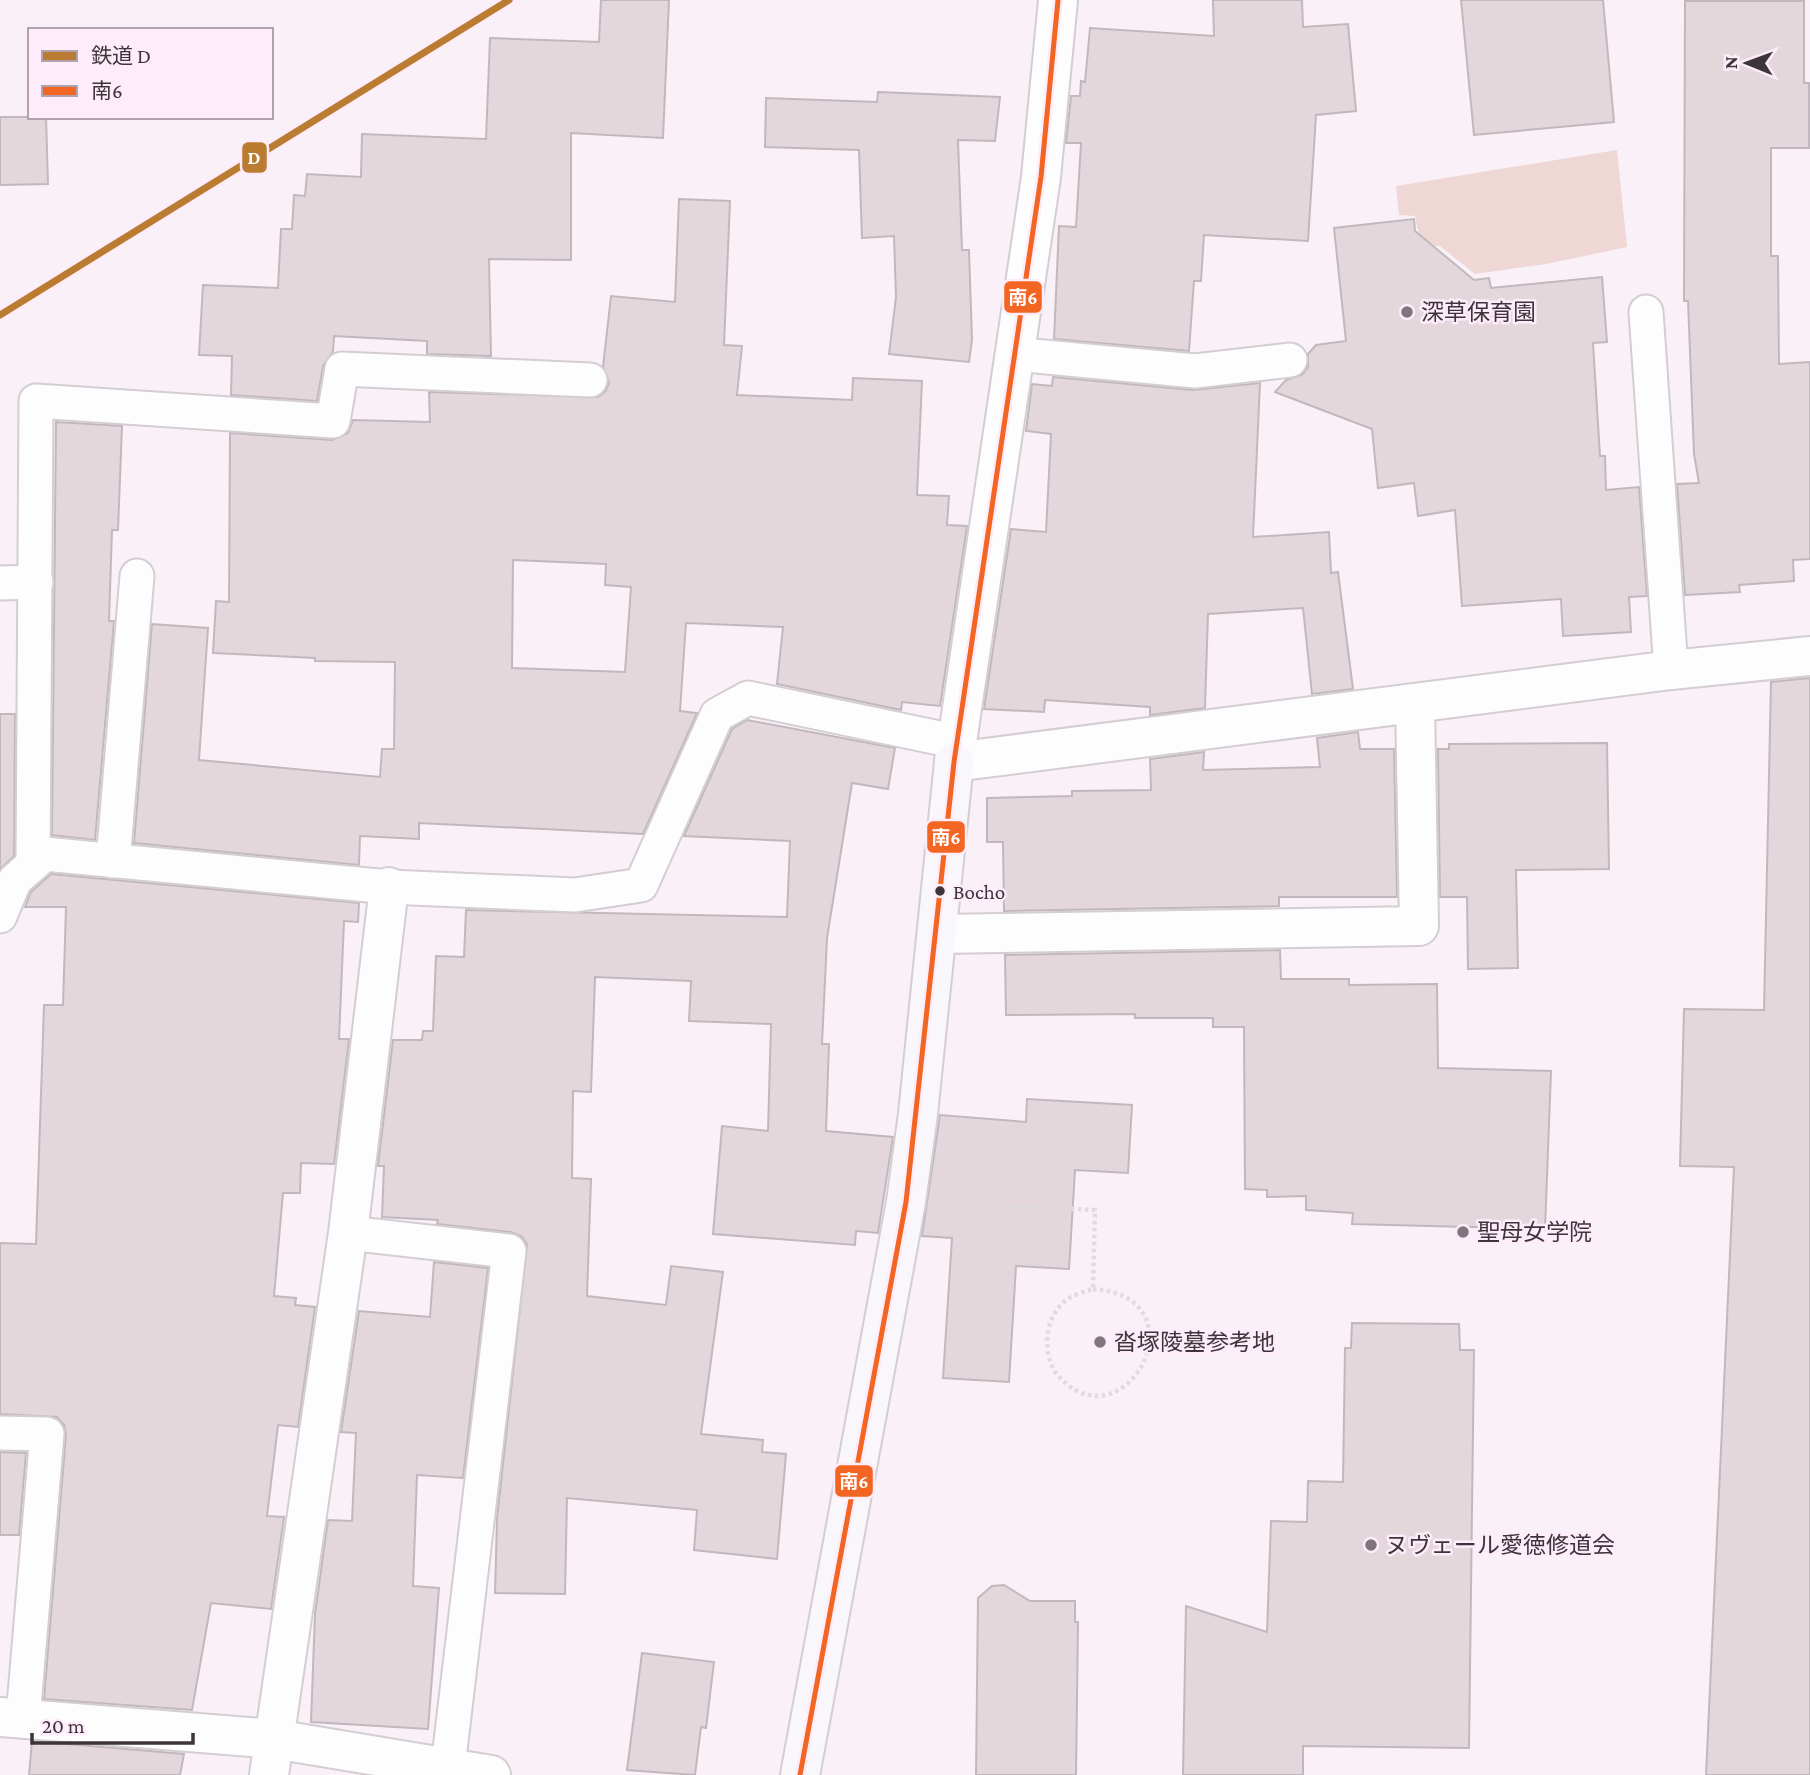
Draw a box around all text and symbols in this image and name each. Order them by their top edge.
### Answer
legend [28,28,273,119]
north arrow [1712,28,1782,98]
text: 鉄道 D [91,44,151,68]
text: N [1720,56,1741,69]
text: 南6 [91,79,123,103]
line badge: D [241,141,268,174]
text: D [247,147,261,168]
line badge: 南6 [1003,280,1043,314]
text: 南6 [1008,287,1038,308]
place label: 深草保育園 [1421,299,1536,325]
marker: 深草保育園 [1399,304,1415,320]
line badge: 南6 [926,820,966,854]
text: 南6 [931,827,961,848]
place label: Bocho [953,880,1005,904]
marker: Bocho [933,884,947,898]
place label: 聖母女学院 [1477,1219,1592,1245]
marker: 聖母女学院 [1455,1224,1471,1240]
place label: 沓塚陵墓参考地 [1114,1329,1275,1355]
marker: 沓塚陵墓参考地 [1092,1334,1108,1350]
line badge: 南6 [834,1464,874,1498]
text: 南6 [839,1471,869,1492]
place label: ヌヴェール愛徳修道会 [1385,1532,1615,1558]
marker: ヌヴェール愛徳修道会 [1363,1537,1379,1553]
scale bar [32,1702,192,1746]
text: 20 m [42,1714,85,1738]

